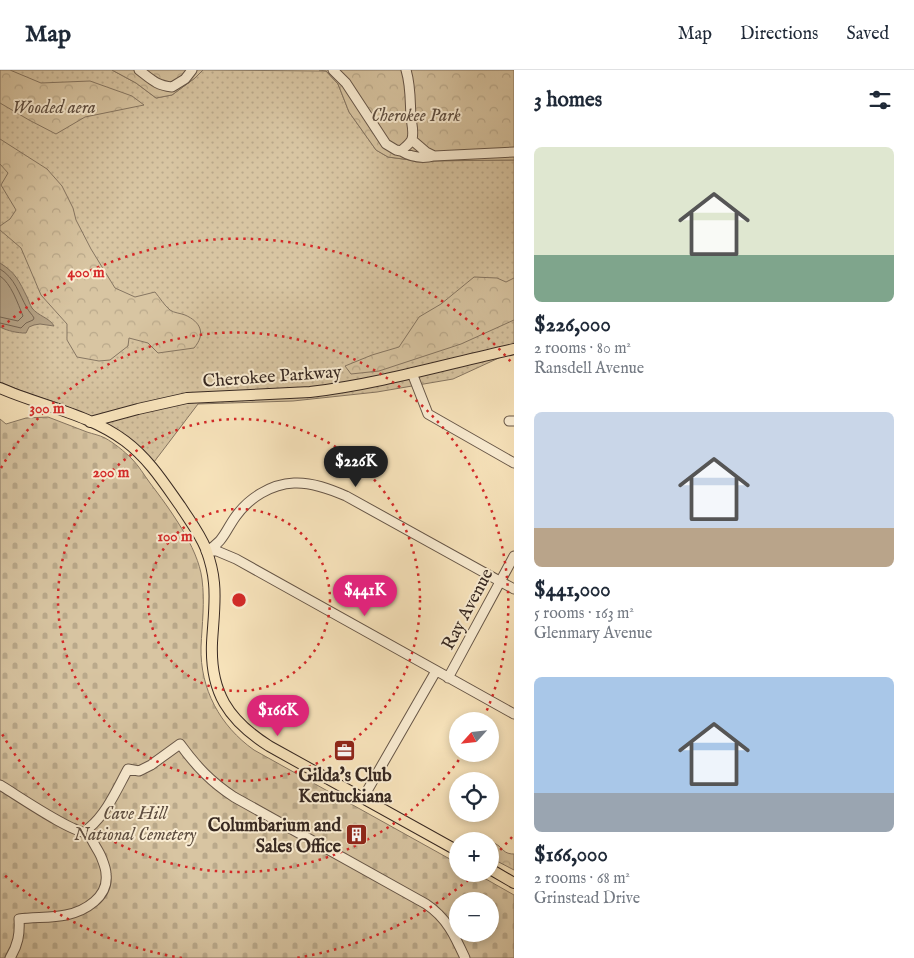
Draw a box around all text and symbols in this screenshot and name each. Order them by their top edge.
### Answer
text: Map [25,19,71,50]
text: Map [678,23,712,46]
text: Directions [740,23,818,46]
text: Saved [846,23,889,46]
icon: filters [866,86,894,114]
text: 3 homes [534,87,602,114]
park label: Wooded aera [12,97,96,120]
park label: Cherokee Park [371,105,461,128]
icon: home [669,179,759,269]
text: 400 m [68,263,105,282]
text: $226,000 [534,312,611,339]
text: 2 rooms · 80 m² [534,339,631,359]
text: Ransdell Avenue [534,359,644,379]
street label: Cherokee Parkway [202,361,342,394]
text: 300 m [29,399,65,418]
icon: home [669,444,759,534]
pin: $226K [321,446,391,488]
text: $226K [335,452,377,472]
text: 200 m [93,463,130,482]
text: 100 m [157,527,193,546]
street label: Ray Avenue [437,565,499,654]
pin: $441K [330,574,400,617]
text: $441,000 [534,577,611,604]
text: $441K [344,581,386,601]
centre of rings [230,591,248,609]
text: 5 rooms · 163 m² [534,604,634,624]
text: Glenmary Avenue [534,624,652,644]
pin: $166K [243,694,313,737]
text: $166K [258,701,298,721]
icon: home [669,709,759,799]
north arrow [449,712,499,762]
map controls [449,712,499,942]
office icon: Gilda's Club Kentuckiana [333,738,357,762]
place label: Gilda's Club Kentuckiana [298,765,393,809]
button: locate [449,772,499,822]
park label: Cave Hill National Cemetery [74,803,197,847]
place label: Columbarium and Sales Office [208,815,342,859]
building icon: Columbarium and Sales Office [345,823,369,847]
button: + [449,832,499,882]
text: $166,000 [534,842,608,869]
text: 2 rooms · 68 m² [534,869,630,889]
text: Grinstead Drive [534,889,640,909]
button: − [449,892,499,942]

